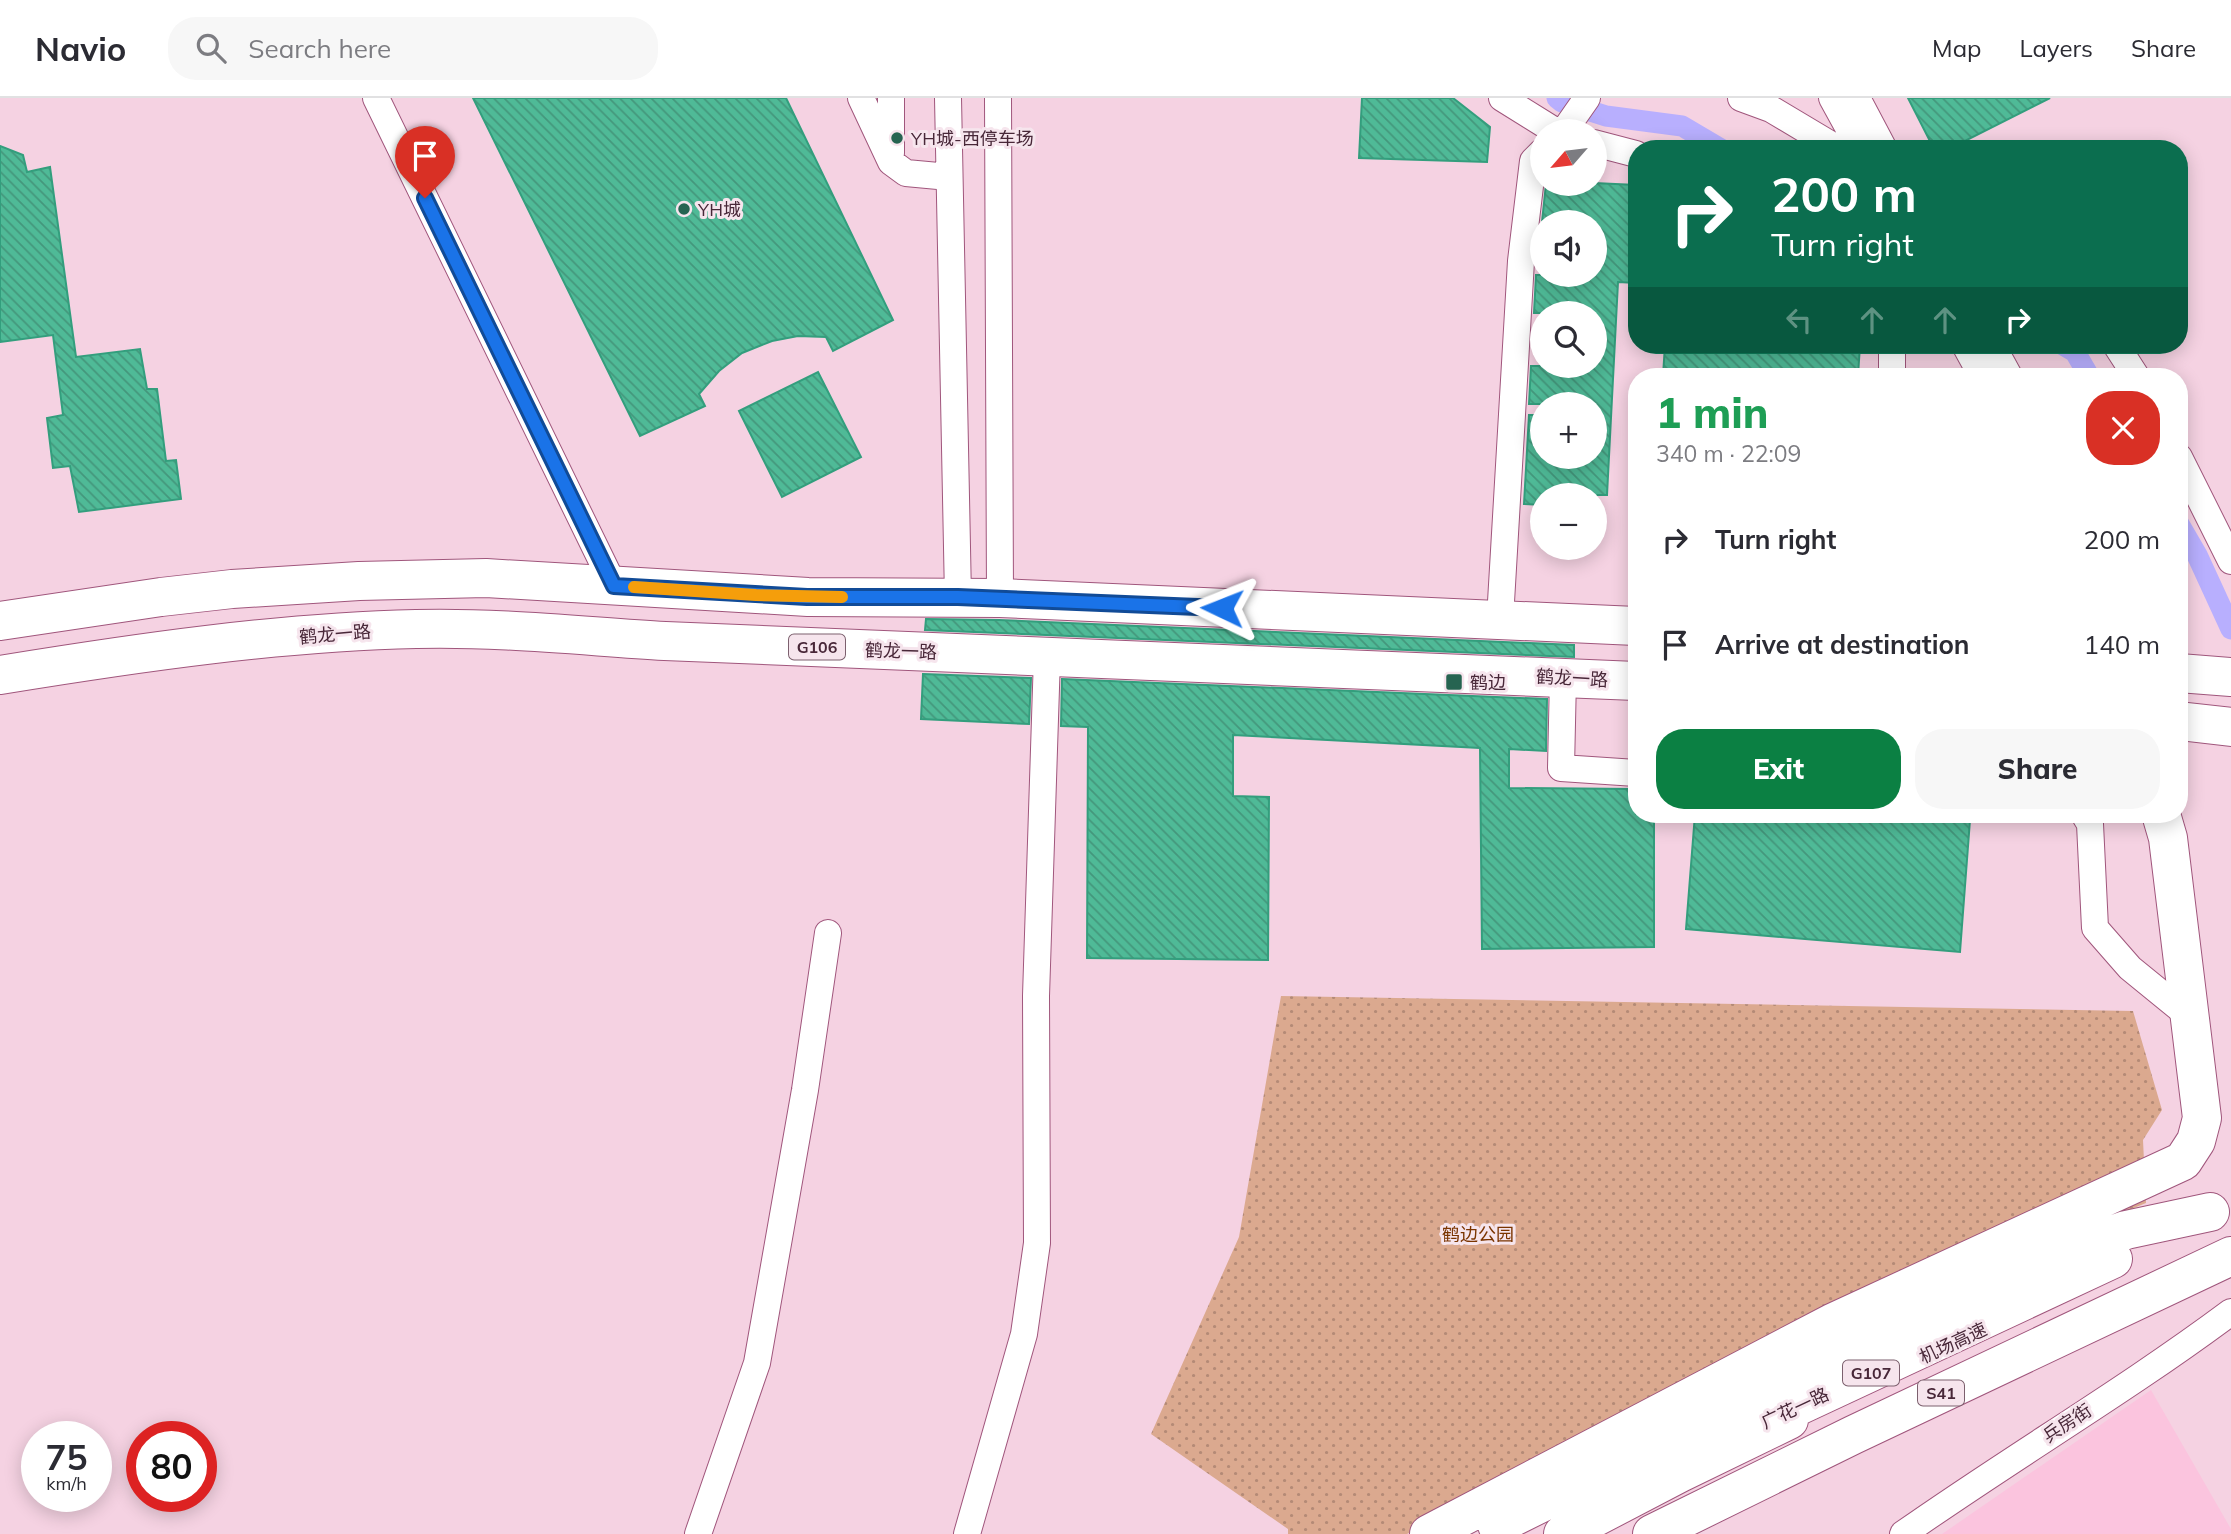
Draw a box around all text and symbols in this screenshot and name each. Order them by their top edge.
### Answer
search box [168,17,658,80]
text: Navio [35,28,126,69]
icon: search [192,29,230,67]
text: Search here [248,32,391,65]
text: Map [1932,33,1981,63]
text: Layers [2019,33,2093,63]
text: Share [2131,33,2196,63]
north arrow [1530,119,1606,196]
map controls [1530,119,1607,560]
pin [395,126,455,198]
place label: YH城-西停车场 [910,127,1034,150]
marker: YH城-西停车场 [889,130,905,146]
icon: arrive [406,137,444,175]
text: 200 m [1771,163,1917,224]
icon: right [1656,168,1747,259]
place label: YH城 [697,198,741,221]
marker: YH城 [676,201,692,217]
button: sound [1530,210,1607,287]
text: Turn right [1771,224,1914,264]
button: search [1530,301,1607,378]
icon: left [1780,301,1818,339]
icon: ahead [1853,301,1891,339]
icon: ahead [1926,301,1964,339]
icon: right [1999,301,2037,339]
text: 1 min [1656,386,1769,439]
button: close [2086,391,2160,465]
button: + [1530,392,1607,469]
text: 340 m · 22:09 [1656,439,1801,468]
button: − [1530,483,1607,560]
icon: right [1656,521,1694,559]
text: Turn right [1715,523,1836,556]
text: 200 m [2084,523,2160,556]
position arrow [1185,571,1259,645]
street label: 鹤龙一路 [298,619,372,649]
icon: arrive [1656,626,1694,664]
text: Arrive at destination [1715,628,1970,661]
text: 140 m [2084,628,2160,661]
road number: G106 [789,634,845,660]
street label: 鹤龙一路 [865,638,937,664]
street label: 鹤龙一路 [1535,665,1609,691]
place label: 鹤边 [1470,671,1506,694]
marker: 鹤边 [1444,672,1464,692]
button: Exit [1656,729,1901,809]
button: Share [1915,729,2160,809]
park label: 鹤边公园 [1442,1223,1514,1246]
street label: 机场高速 [1916,1317,1990,1369]
road number: G107 [1843,1360,1899,1386]
road number: S41 [1918,1380,1964,1406]
street label: 广花一路 [1758,1382,1832,1434]
street label: 兵房街 [2038,1399,2096,1447]
speed limit sign: 80 [126,1421,217,1512]
text: 75 [45,1435,88,1479]
text: km/h [46,1472,87,1495]

